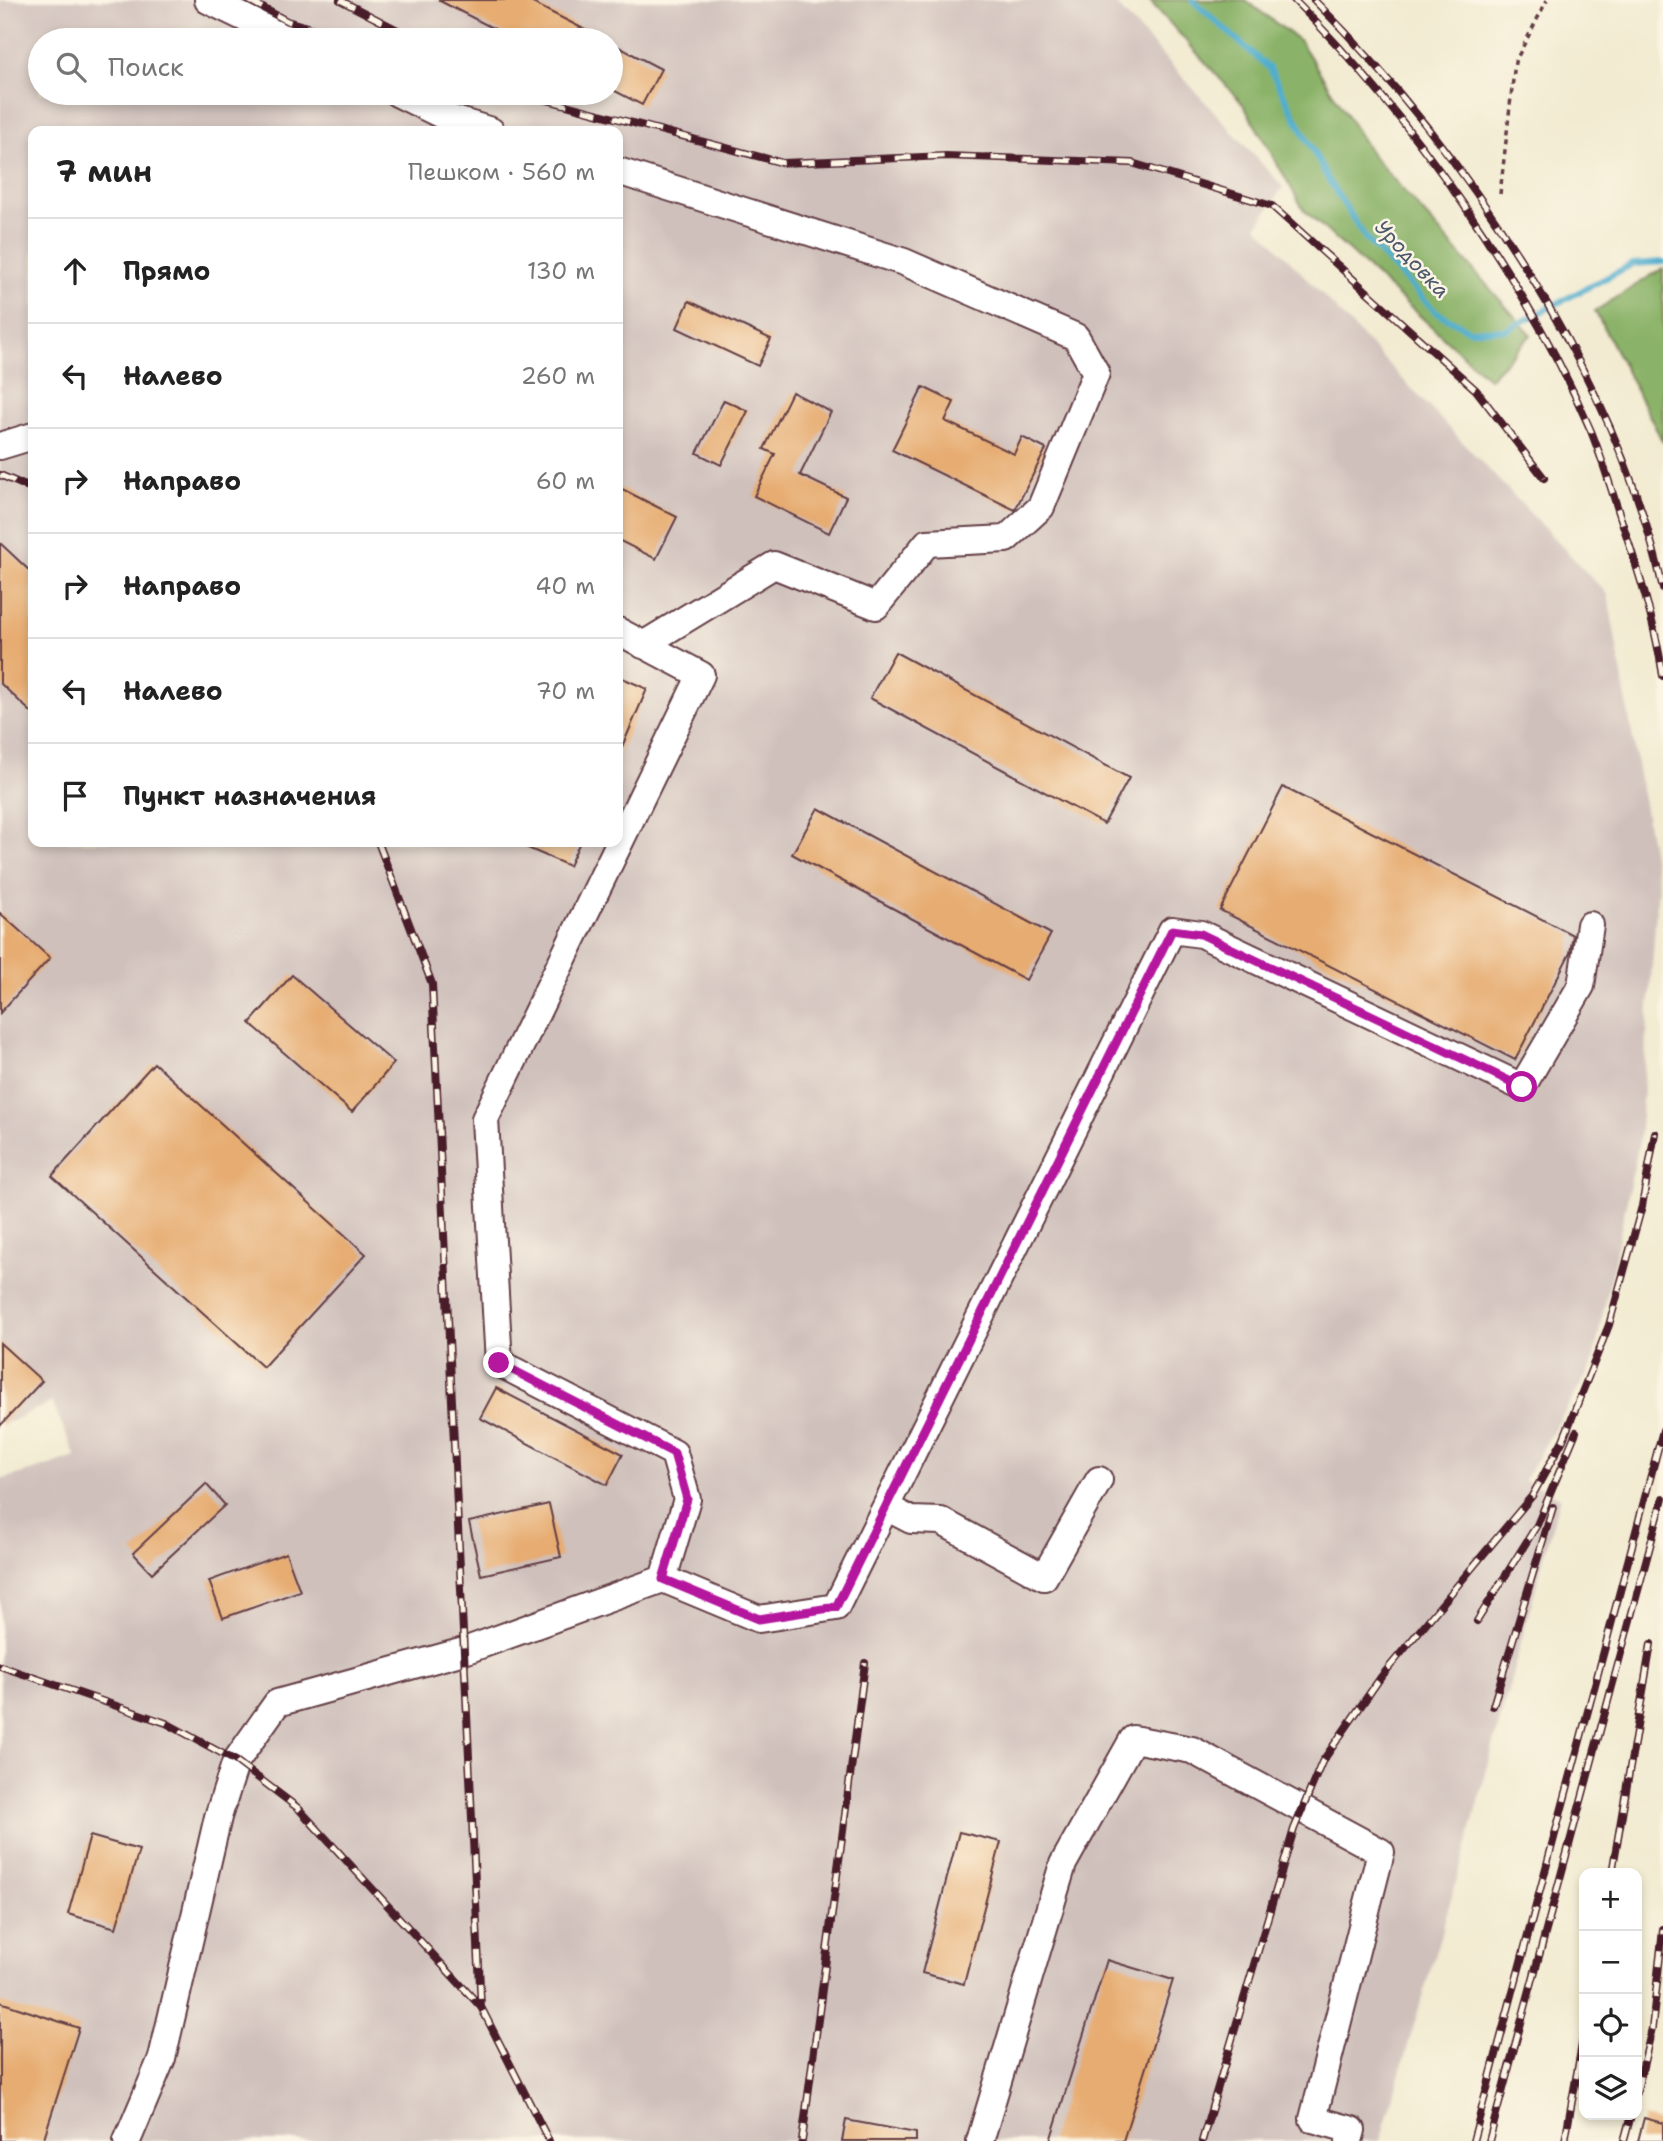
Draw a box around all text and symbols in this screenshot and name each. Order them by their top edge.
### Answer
search box [28,28,623,105]
icon: search [52,48,90,86]
text: Поиск [108,49,184,84]
text: 7 мин [56,151,152,192]
text: Пешком · 560 m [408,157,595,187]
water label: Уродовка [1368,214,1456,304]
icon: ahead [56,252,94,290]
text: Прямо [123,253,211,288]
text: 130 m [527,256,595,286]
icon: left [56,357,94,395]
text: Налево [123,358,223,393]
text: 260 m [521,361,595,391]
icon: right [56,462,94,500]
text: Направо [123,463,241,498]
text: 60 m [536,466,595,496]
icon: right [56,567,94,605]
text: Направо [123,568,241,603]
text: 40 m [535,571,595,601]
icon: left [56,672,94,710]
text: Налево [123,673,223,708]
text: 70 m [536,676,595,706]
icon: arrive [56,777,94,815]
text: Пункт назначения [123,778,376,813]
route start [1506,1071,1537,1102]
route end [483,1347,514,1378]
map controls [1579,1868,1642,2120]
button: + [1579,1868,1642,1931]
button: − [1579,1931,1642,1994]
button: locate [1579,1994,1642,2057]
button: layers [1579,2057,1642,2120]

